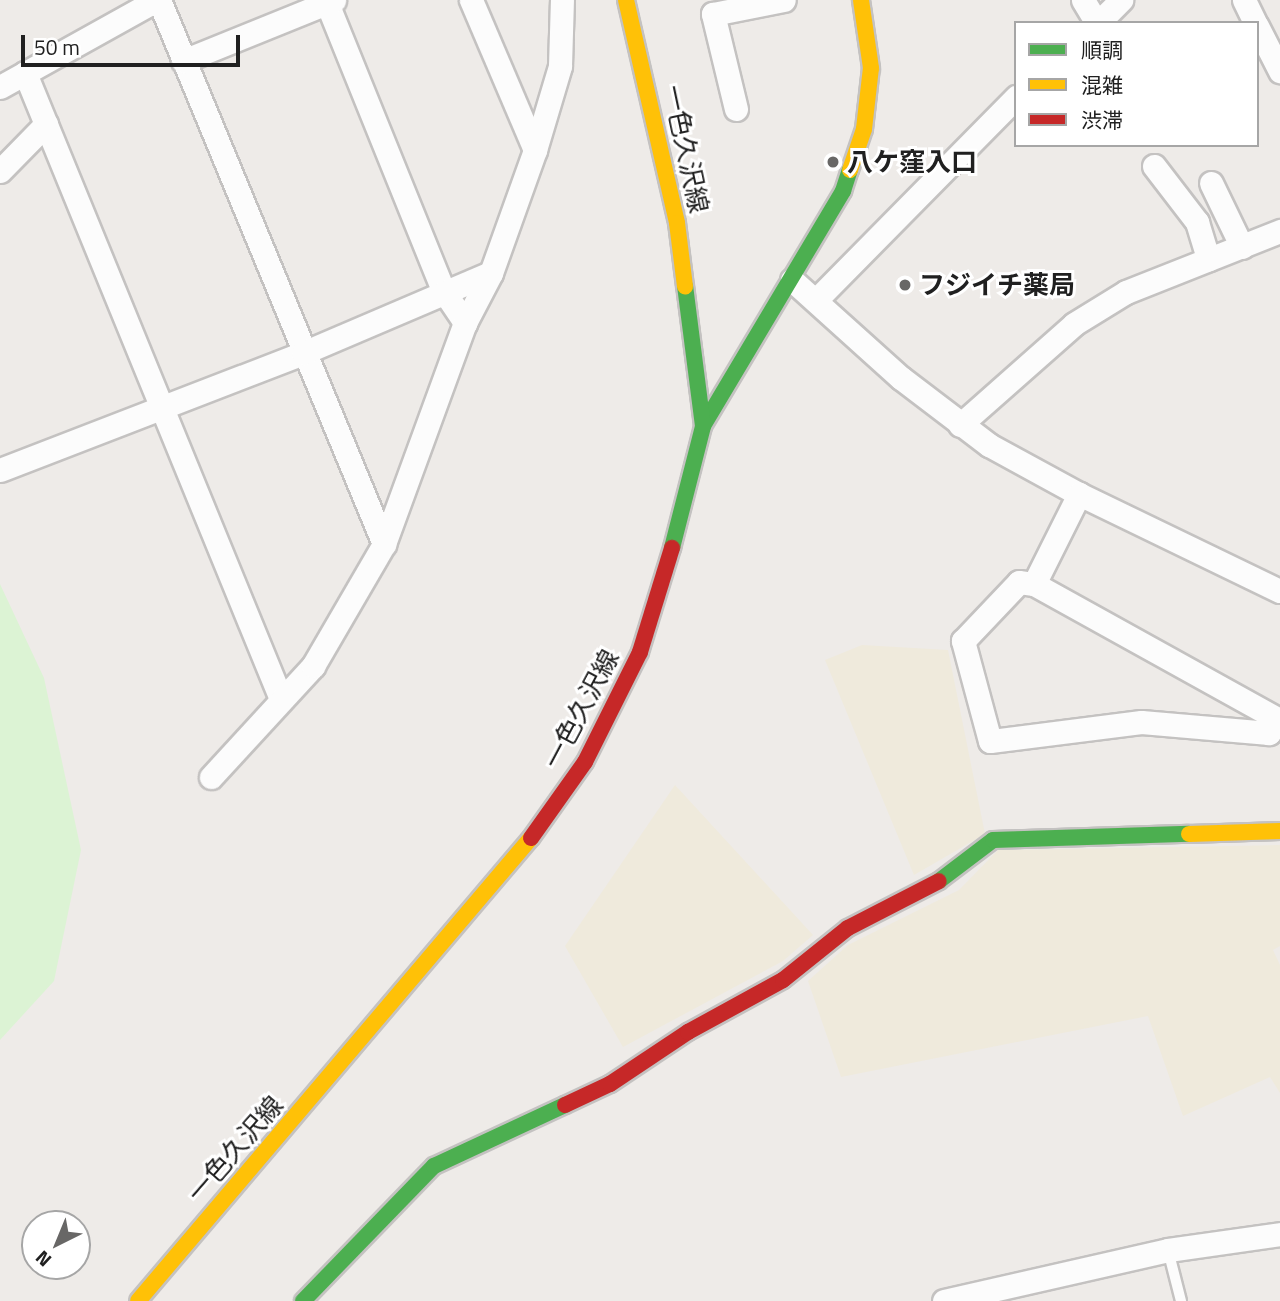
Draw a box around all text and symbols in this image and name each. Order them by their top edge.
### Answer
scale bar [24,21,243,65]
legend [1014,21,1259,147]
text: 50 m [34,31,80,63]
text: 順調 [1081,34,1123,66]
text: 混雑 [1081,69,1123,101]
street label: 一色久沢線 [657,82,715,216]
text: 渋滞 [1081,104,1123,136]
place label: 八ケ窪入口 [847,146,977,178]
marker: 八ケ窪入口 [825,154,841,170]
place label: フジイチ薬局 [919,269,1075,301]
marker: フジイチ薬局 [897,277,913,293]
street label: 一色久沢線 [537,644,625,774]
street label: 一色久沢線 [181,1090,289,1208]
north arrow [21,1210,91,1280]
text: N [28,1244,57,1274]

